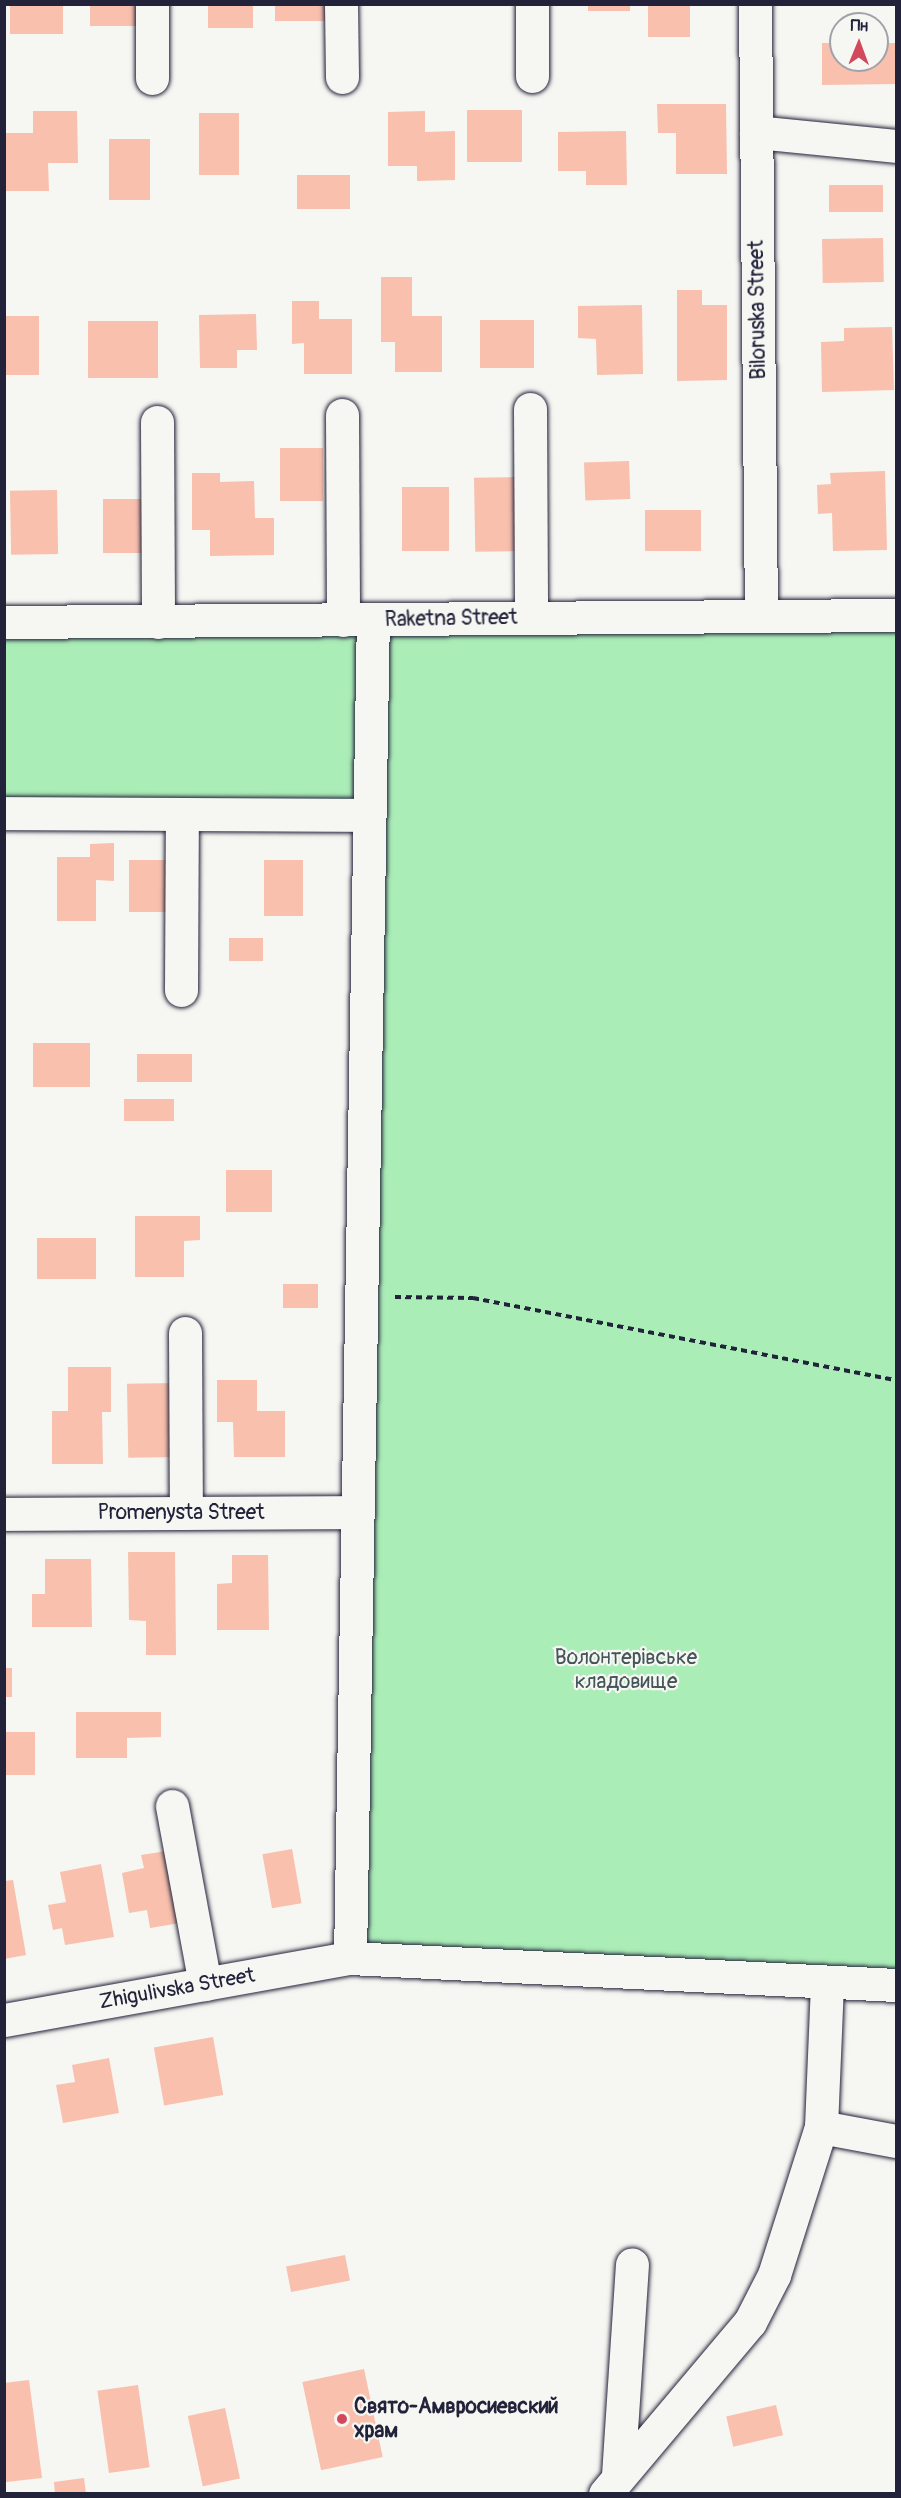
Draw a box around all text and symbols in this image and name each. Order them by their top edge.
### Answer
north arrow [829,12,889,72]
text: Пн [850,16,868,36]
street label: Biloruska Street [744,240,772,380]
street label: Raketna Street [384,605,518,633]
street label: Promenysta Street [97,1500,265,1526]
park label: Волонтерівське кладовище [555,1645,697,1695]
street label: Zhigulivska Street [97,1963,257,2015]
place label: Свято-Амвросиевский храм [354,2394,559,2444]
marker: Свято-Амвросиевский храм [335,2412,349,2426]

